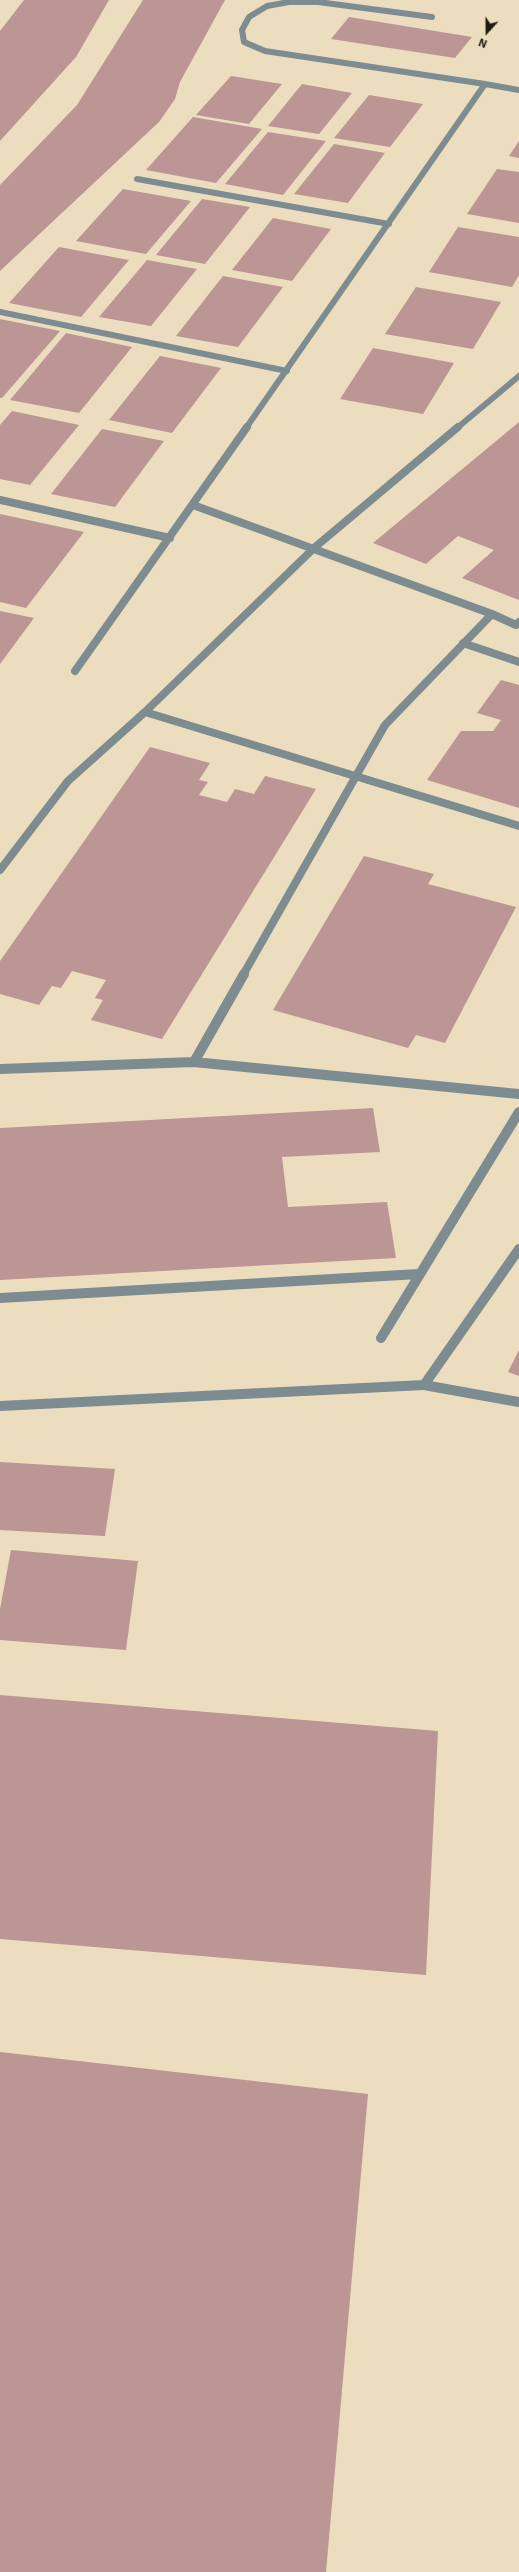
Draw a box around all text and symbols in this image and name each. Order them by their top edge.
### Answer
north arrow [467,12,507,52]
text: N [476,36,489,51]

